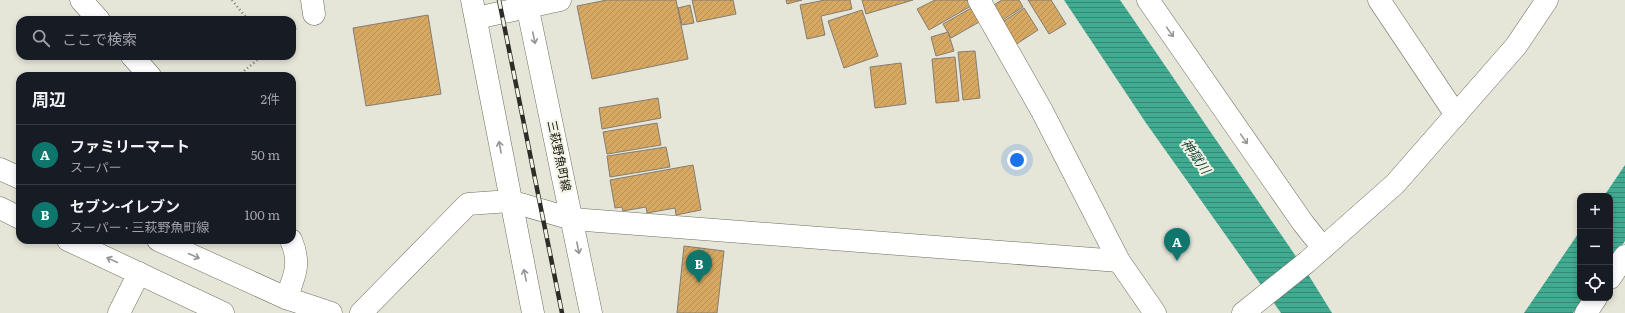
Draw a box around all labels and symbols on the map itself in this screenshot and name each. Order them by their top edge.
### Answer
one-way arrow [1166,26,1174,37]
one-way arrow [531,31,539,44]
street label: 三萩野魚町線 [544,119,576,193]
one-way arrow [1240,133,1248,144]
water label: 神獄川 [1177,134,1217,179]
one-way arrow [496,141,504,154]
your location [1007,150,1027,170]
pin: A [1164,228,1190,261]
one-way arrow [574,241,582,254]
pin: B [686,250,712,283]
one-way arrow [187,253,199,260]
one-way arrow [106,256,118,263]
one-way arrow [520,269,528,282]

